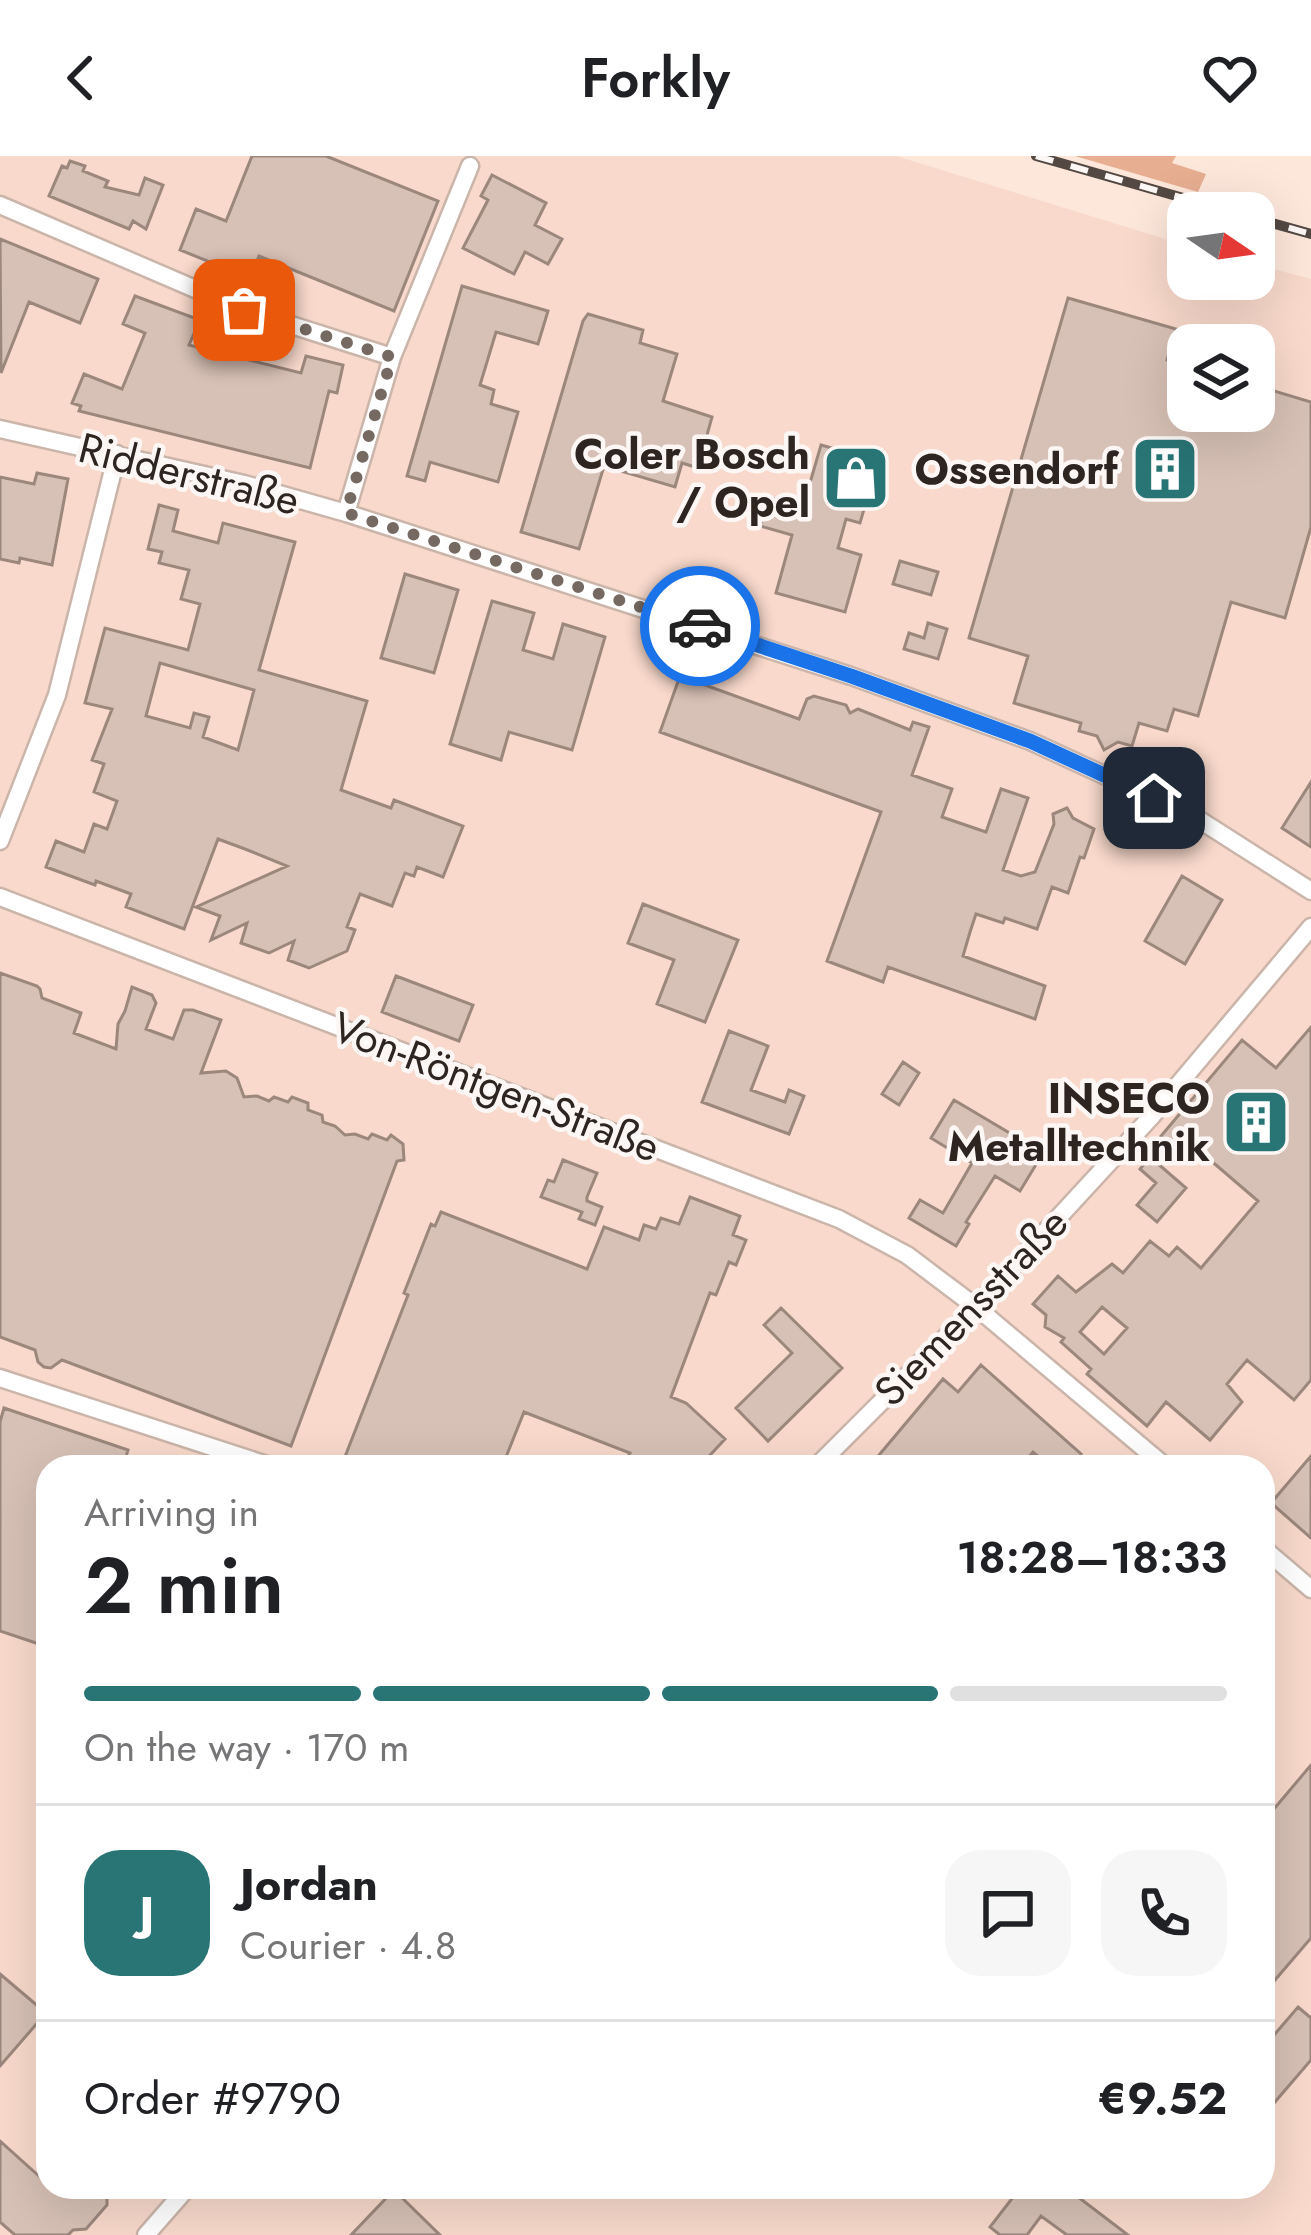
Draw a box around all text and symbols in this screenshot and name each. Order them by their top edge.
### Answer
text: Forkly [581,39,730,117]
icon: back [48,45,114,111]
icon: heart [1197,45,1263,111]
north arrow [1167,192,1275,300]
map controls [1167,192,1275,432]
pin [193,259,295,361]
icon: bag [211,277,277,343]
button: layers [1167,324,1275,432]
street label: Ridderstraße [72,417,306,531]
place label: Coler Bosch / Opel [574,424,810,533]
building icon: Ossendorf [1130,434,1200,504]
place label: Ossendorf [915,439,1120,500]
shop icon: Coler Bosch / Opel [821,443,891,513]
courier [640,566,760,686]
icon: car [667,593,733,659]
pin [1103,747,1205,849]
icon: home [1121,765,1187,831]
street label: Von-Röntgen-Straße [323,996,669,1178]
place label: INSECO Metalltechnik [948,1068,1210,1177]
building icon: INSECO Metalltechnik [1221,1087,1291,1157]
street label: Siemensstraße [860,1194,1082,1420]
text: Arriving in [84,1484,259,1541]
text: 18:28–18:33 [957,1525,1227,1590]
text: 2 min [84,1530,284,1642]
text: On the way · 170 m [84,1719,410,1776]
button: chat [945,1850,1071,1976]
button: phone [1101,1850,1227,1976]
text: Jordan [240,1852,378,1917]
text: J [140,1880,154,1945]
text: Courier · 4.8 [240,1917,456,1974]
text: Order #9790 [84,2066,341,2131]
text: €9.52 [1098,2066,1227,2131]

